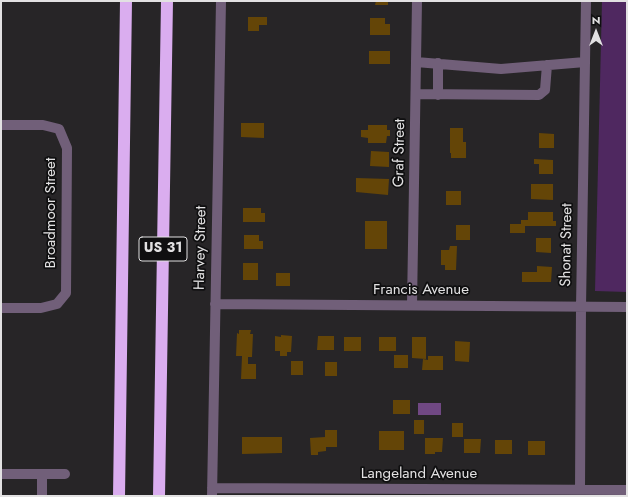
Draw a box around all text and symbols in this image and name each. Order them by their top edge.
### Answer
north arrow [576,12,616,52]
text: N [592,12,600,28]
street label: Graf Street [390,119,410,187]
street label: Broadmoor Street [42,158,60,268]
street label: Shonat Street [557,203,577,287]
street label: Harvey Street [191,206,211,290]
road number: US 31 [139,237,187,261]
street label: Francis Avenue [373,281,469,299]
street label: Langeland Avenue [361,465,477,483]

